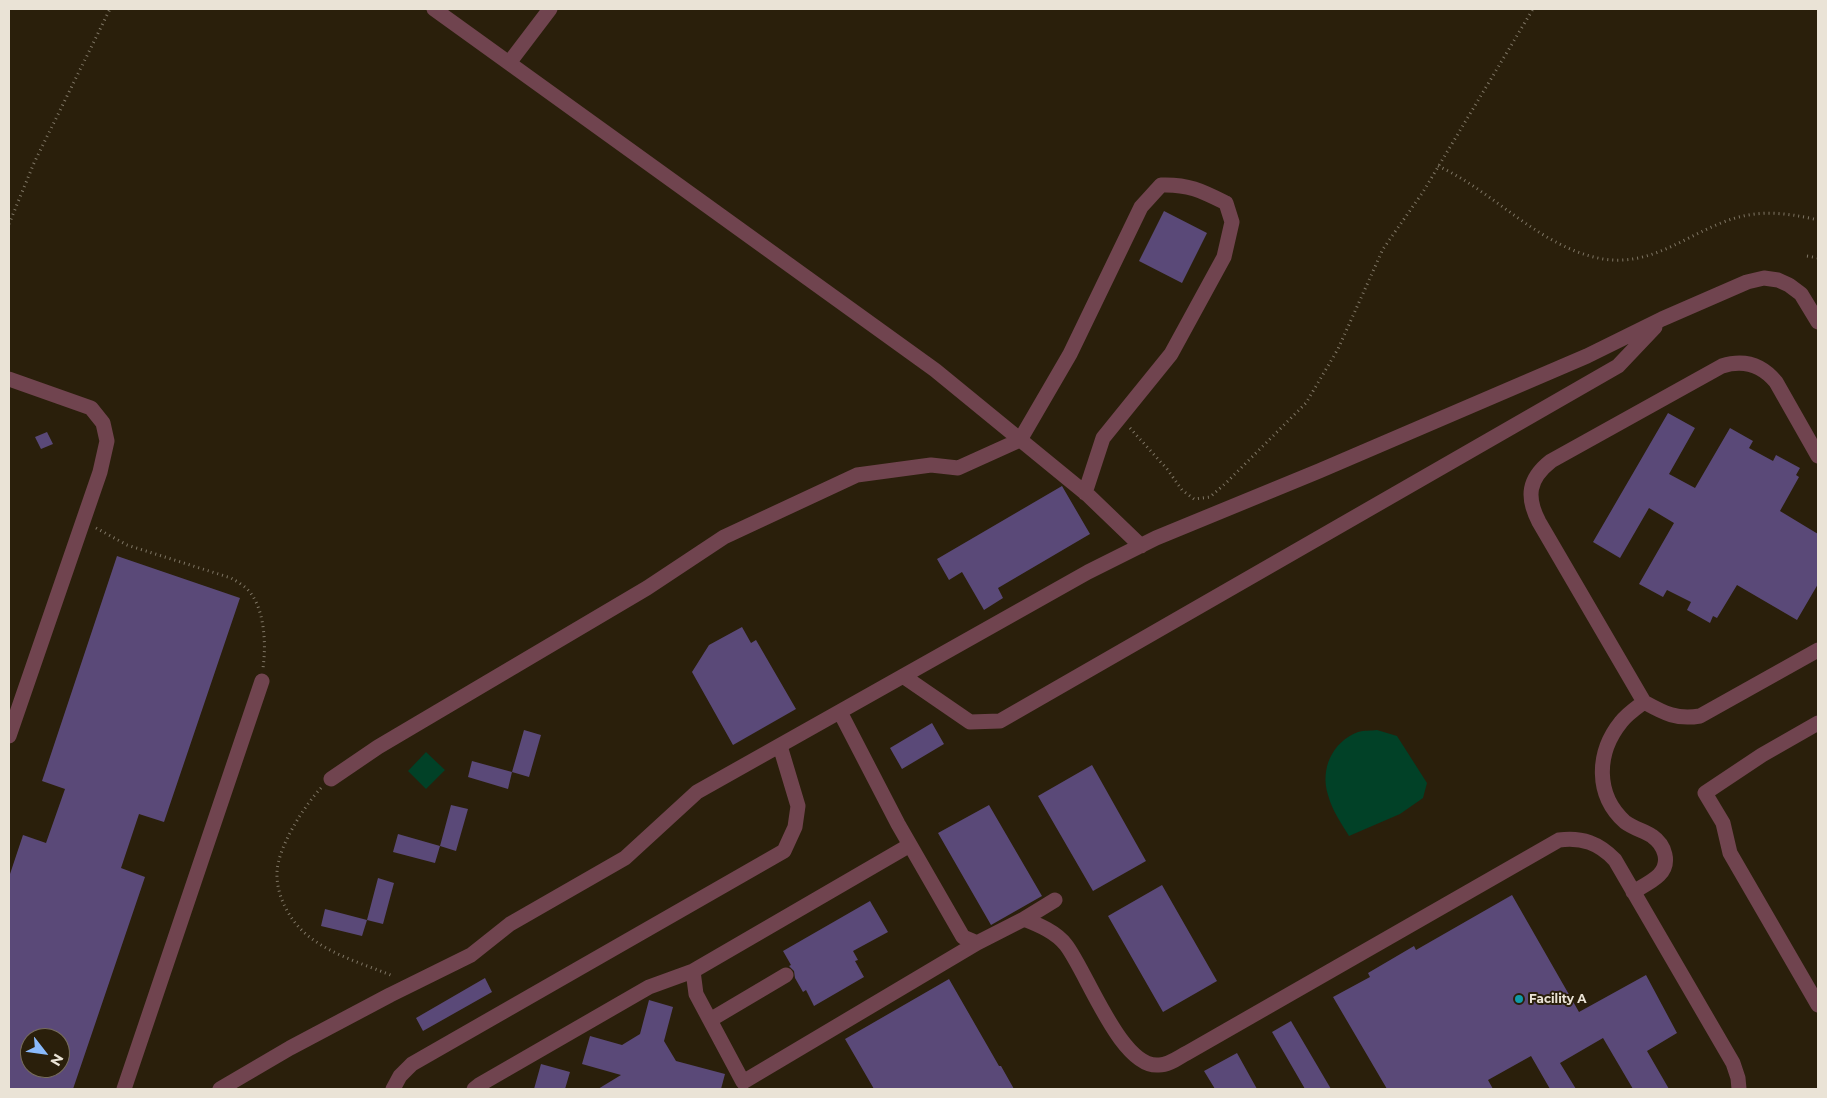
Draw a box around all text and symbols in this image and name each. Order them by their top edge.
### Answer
place label: Facility A [1529,992,1587,1006]
marker: Facility A [1513,993,1525,1005]
north arrow [20,1028,70,1078]
text: N [47,1051,68,1069]

